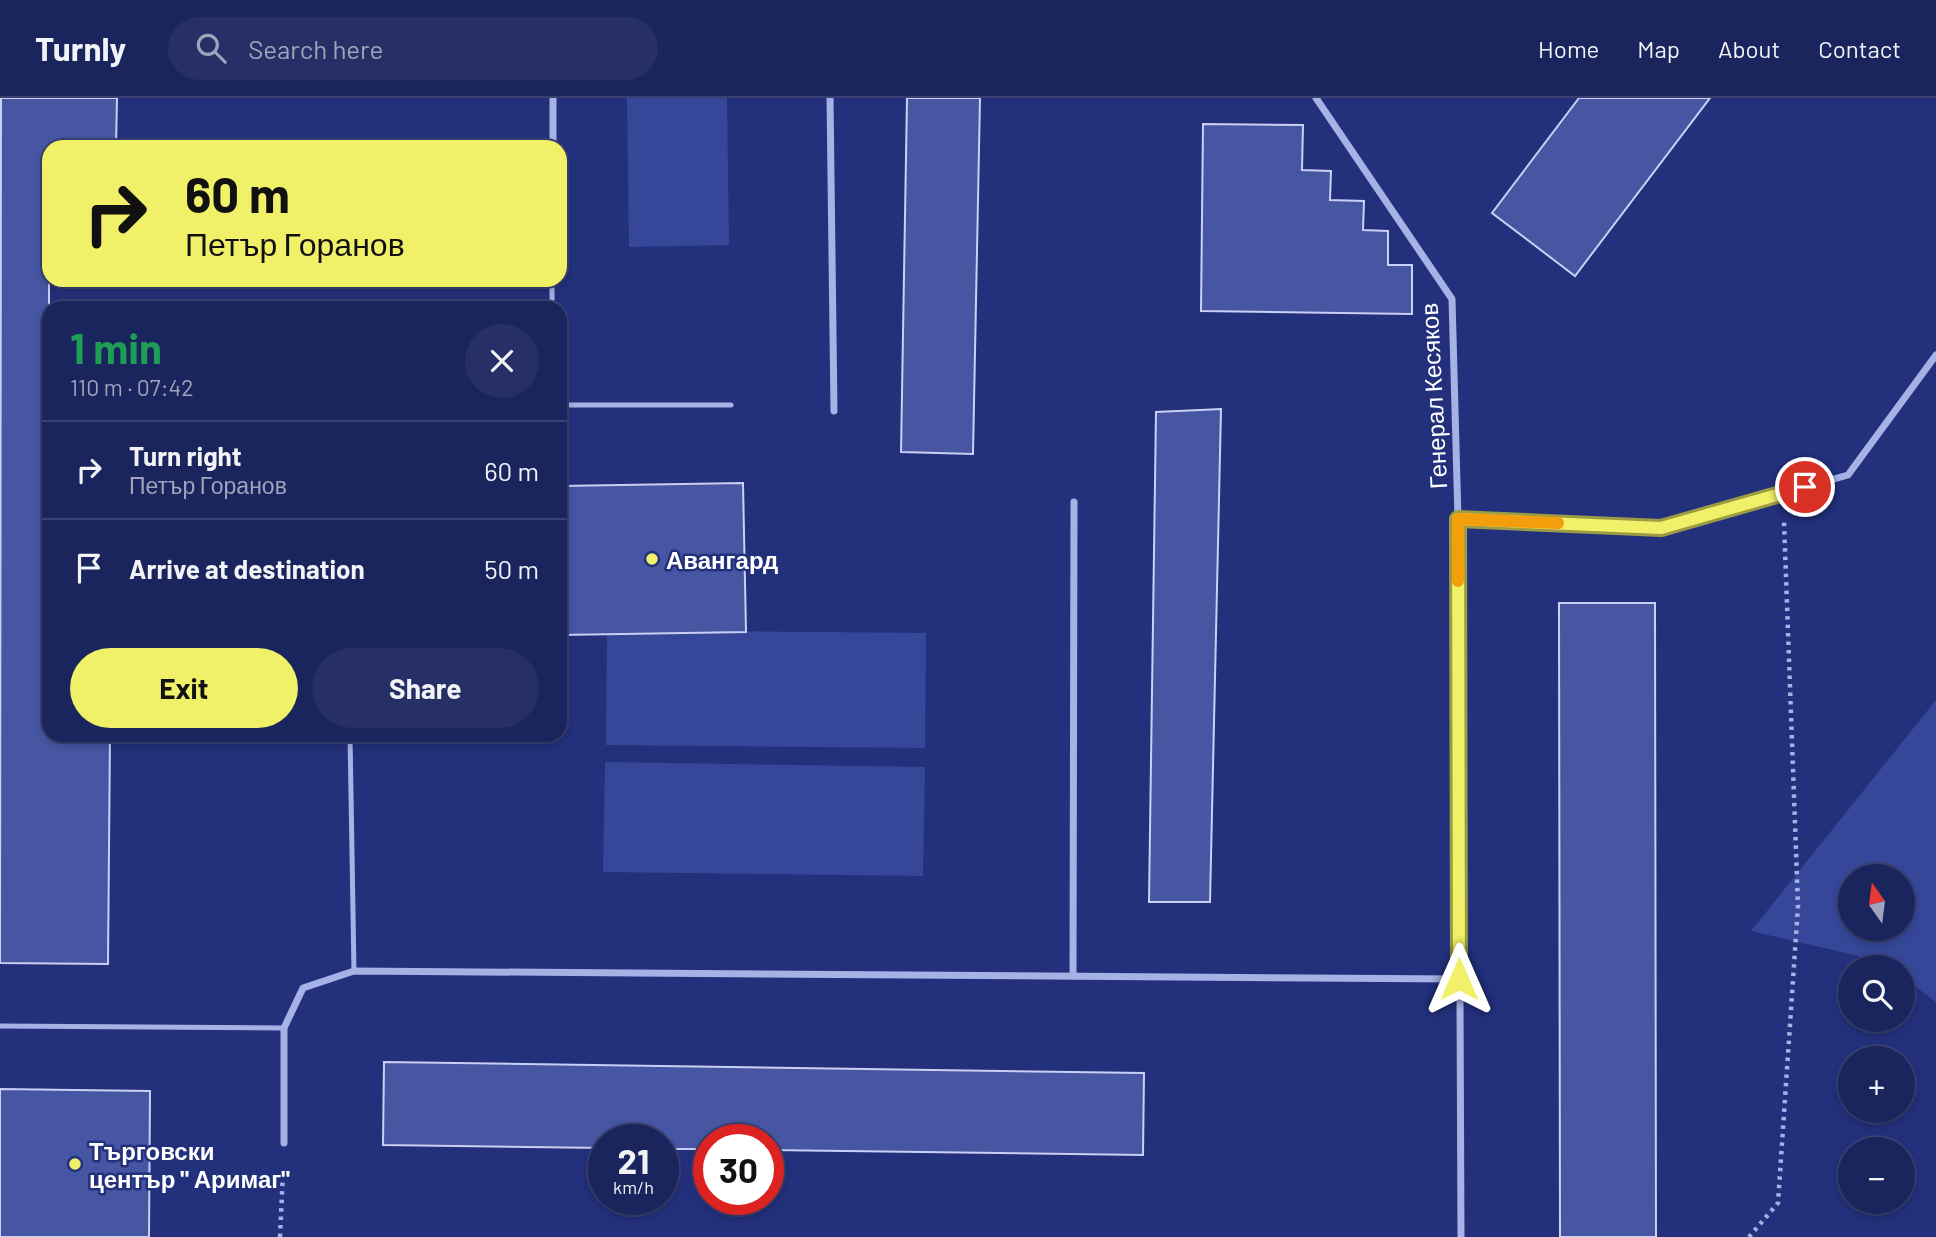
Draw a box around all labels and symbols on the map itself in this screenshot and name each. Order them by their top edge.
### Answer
street label: Генерал Кесяков [1414,302,1452,490]
pin [1775,457,1835,517]
place label: Авангард [666,545,778,574]
marker: Авангард [644,551,660,567]
north arrow [1838,864,1914,942]
position arrow [1422,942,1496,1016]
speed limit sign: 30 [693,1124,784,1215]
place label: Търговски център " Аримаг" [89,1136,290,1193]
marker: Търговски център " Аримаг" [67,1156,83,1172]

